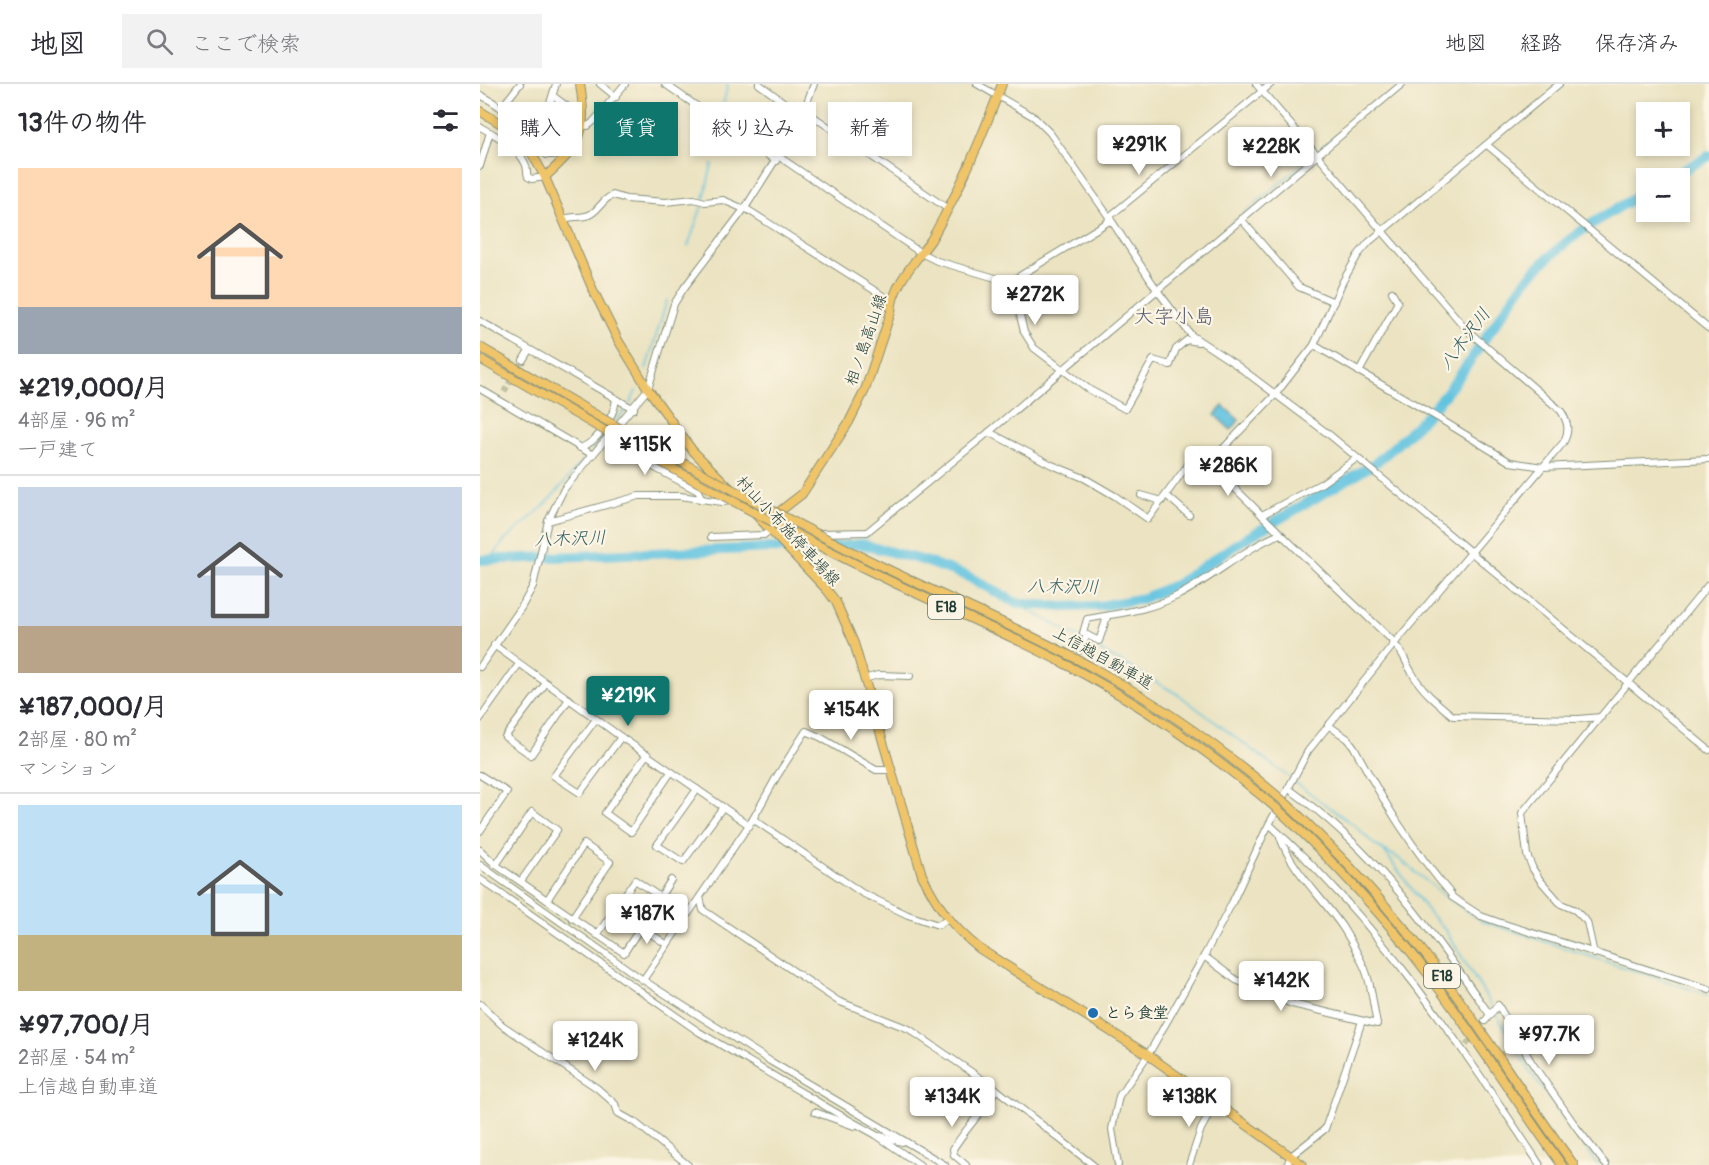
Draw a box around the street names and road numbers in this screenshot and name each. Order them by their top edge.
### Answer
street label: 相ノ島高山線 [841,291,891,389]
street label: 村山小布施停車場線 [732,472,844,590]
road number: E18 [928,595,964,619]
street label: 上信越自動車道 [1049,622,1157,694]
road number: E18 [1424,964,1460,988]

